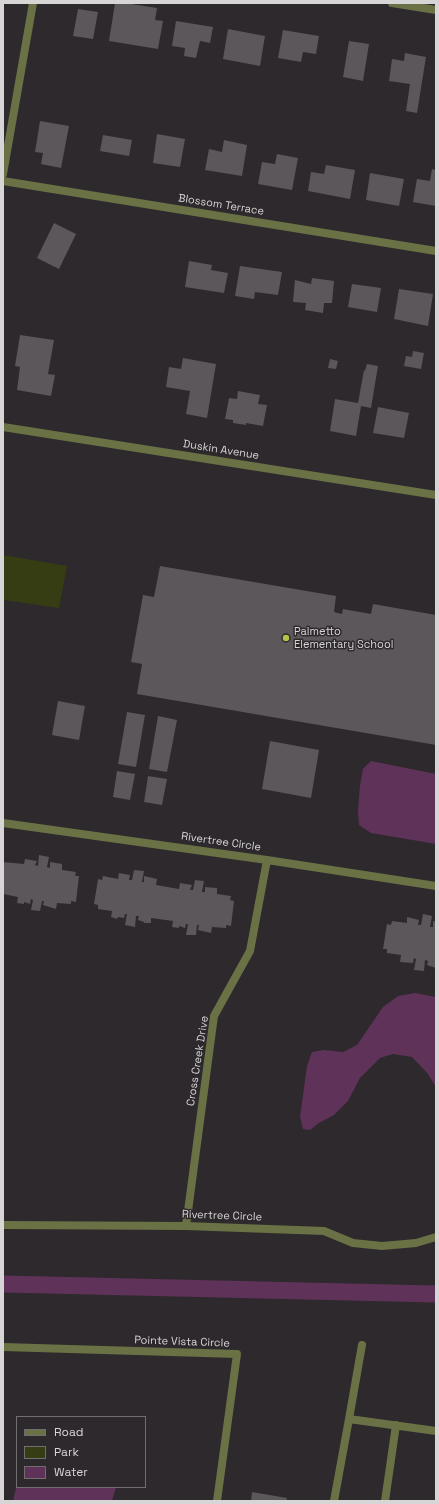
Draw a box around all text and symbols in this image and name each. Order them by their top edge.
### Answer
street label: Blossom Terrace [177,192,265,218]
street label: Duskin Avenue [182,437,260,463]
place label: Palmetto Elementary School [294,625,393,651]
marker: Palmetto Elementary School [281,633,291,643]
street label: Rivertree Circle [180,830,262,854]
street label: Cross Creek Drive [184,1015,212,1107]
street label: Rivertree Circle [182,1208,262,1224]
street label: Pointe Vista Circle [134,1334,230,1350]
legend [16,1416,146,1488]
text: Road [54,1424,83,1440]
text: Park [54,1444,79,1460]
text: Water [54,1464,88,1480]

